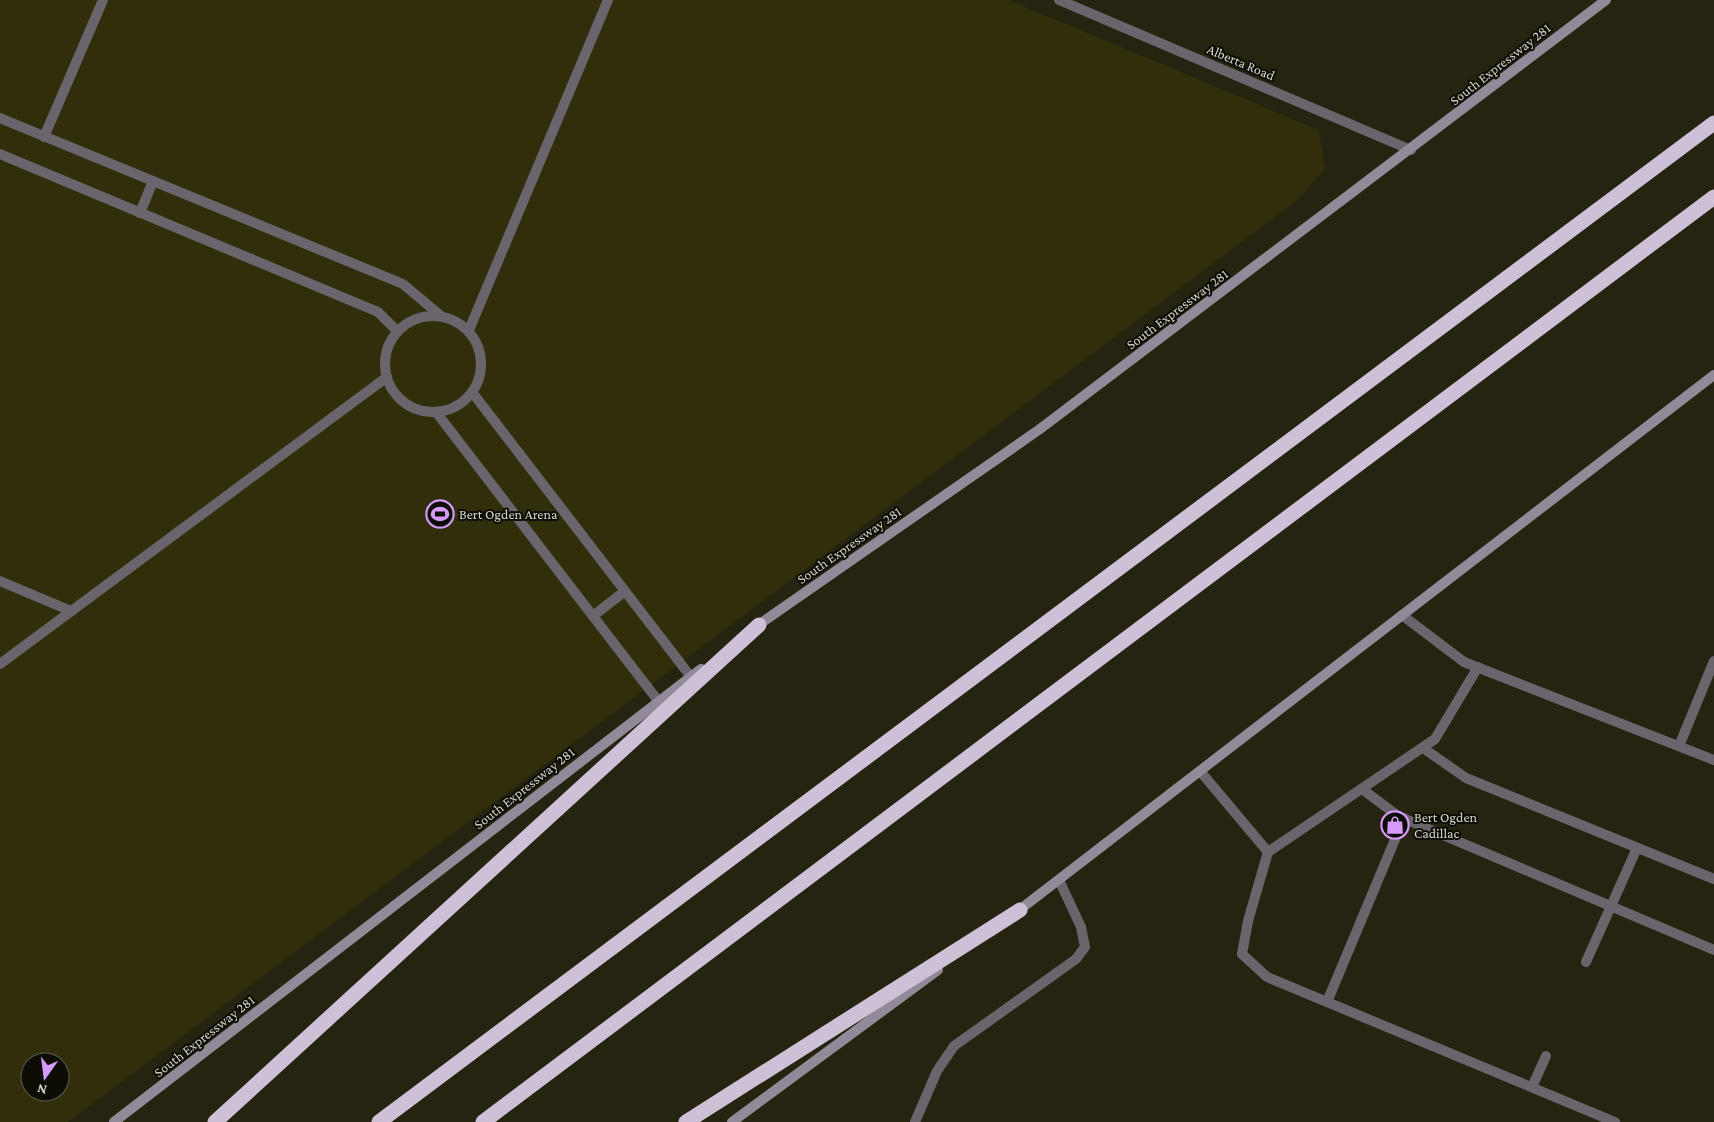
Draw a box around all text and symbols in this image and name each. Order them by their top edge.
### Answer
street label: South Expressway 281 [1447,20,1554,108]
street label: Alberta Road [1205,41,1278,84]
street label: South Expressway 281 [1123,265,1231,352]
sports icon: Bert Ogden Arena [425,499,455,529]
street label: South Expressway 281 [794,503,904,587]
place label: Bert Ogden Arena [459,506,558,522]
street label: South Expressway 281 [471,744,578,832]
place label: Bert Ogden Cadillac [1414,809,1478,841]
shop icon: Bert Ogden Cadillac [1380,810,1410,840]
street label: South Expressway 281 [151,992,258,1080]
north arrow [20,1052,70,1102]
text: N [35,1081,48,1099]

